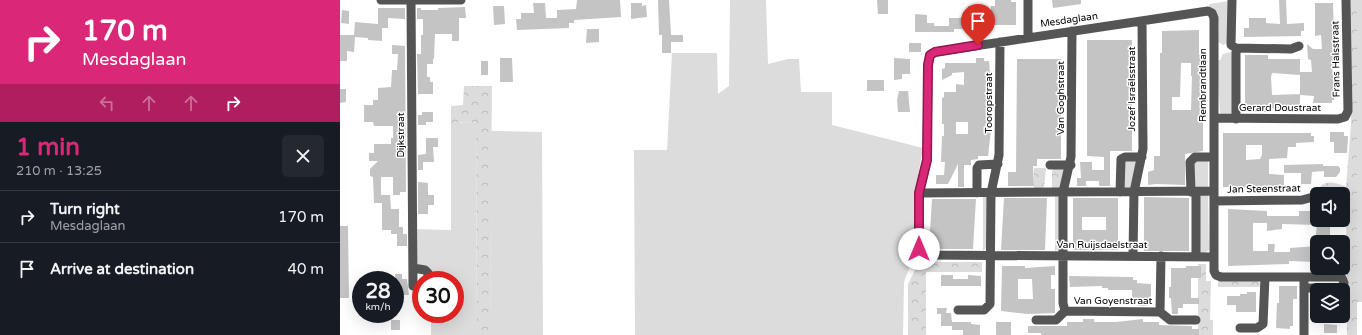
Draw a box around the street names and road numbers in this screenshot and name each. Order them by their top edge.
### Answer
street label: Mesdaglaan [1039,10,1099,30]
street label: Frans Halsstraat [1329,20,1343,97]
street label: Jozef Israëlsstraat [1126,46,1138,132]
street label: Rembrandtlaan [1197,48,1209,122]
street label: Van Goghstraat [1055,61,1067,135]
street label: Tooropstraat [983,72,995,134]
street label: Gerard Doustraat [1239,102,1321,114]
street label: Dijkstraat [395,112,407,158]
street label: Jan Steenstraat [1227,182,1301,196]
street label: Van Ruijsdaelstraat [1056,239,1148,251]
street label: Van Goyenstraat [1074,295,1153,307]

